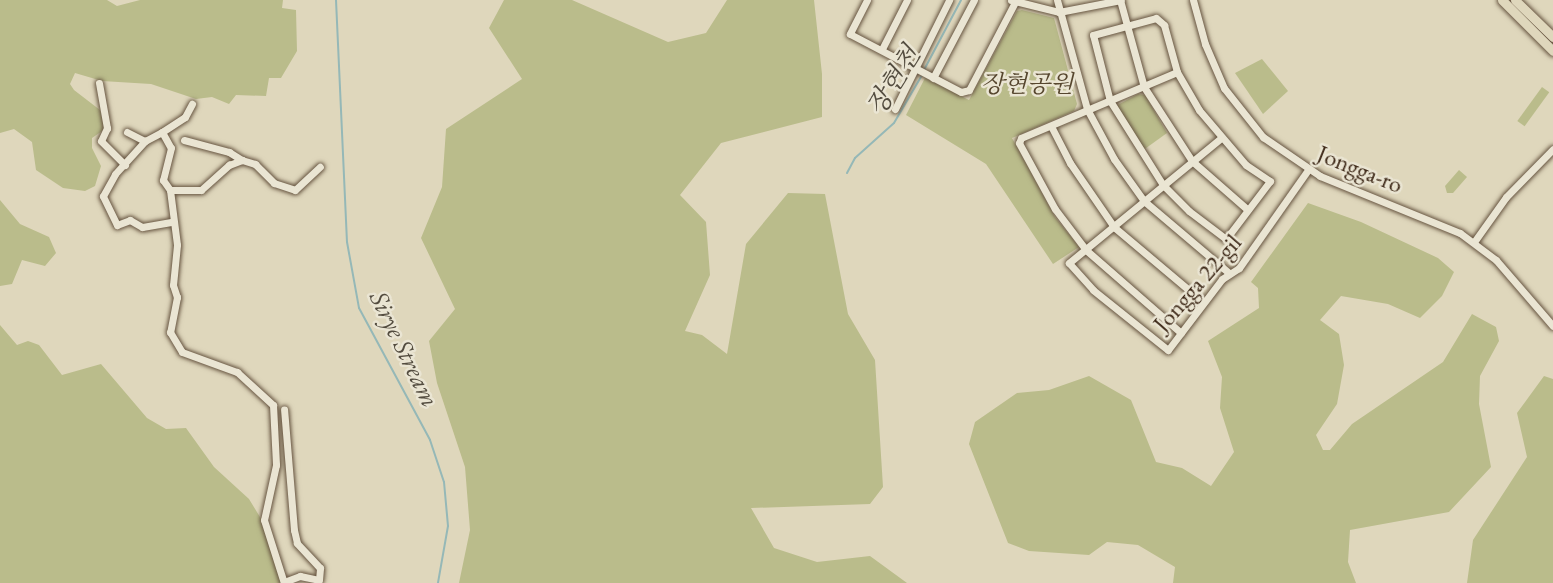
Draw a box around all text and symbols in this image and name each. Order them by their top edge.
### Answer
water label: 장현천 [861,41,927,121]
park label: 장현공원 [981,70,1073,98]
street label: Jongga-ro [1313,139,1407,199]
street label: Jongga 22-gil [1147,228,1247,338]
water label: Sirye Stream [363,286,445,412]

